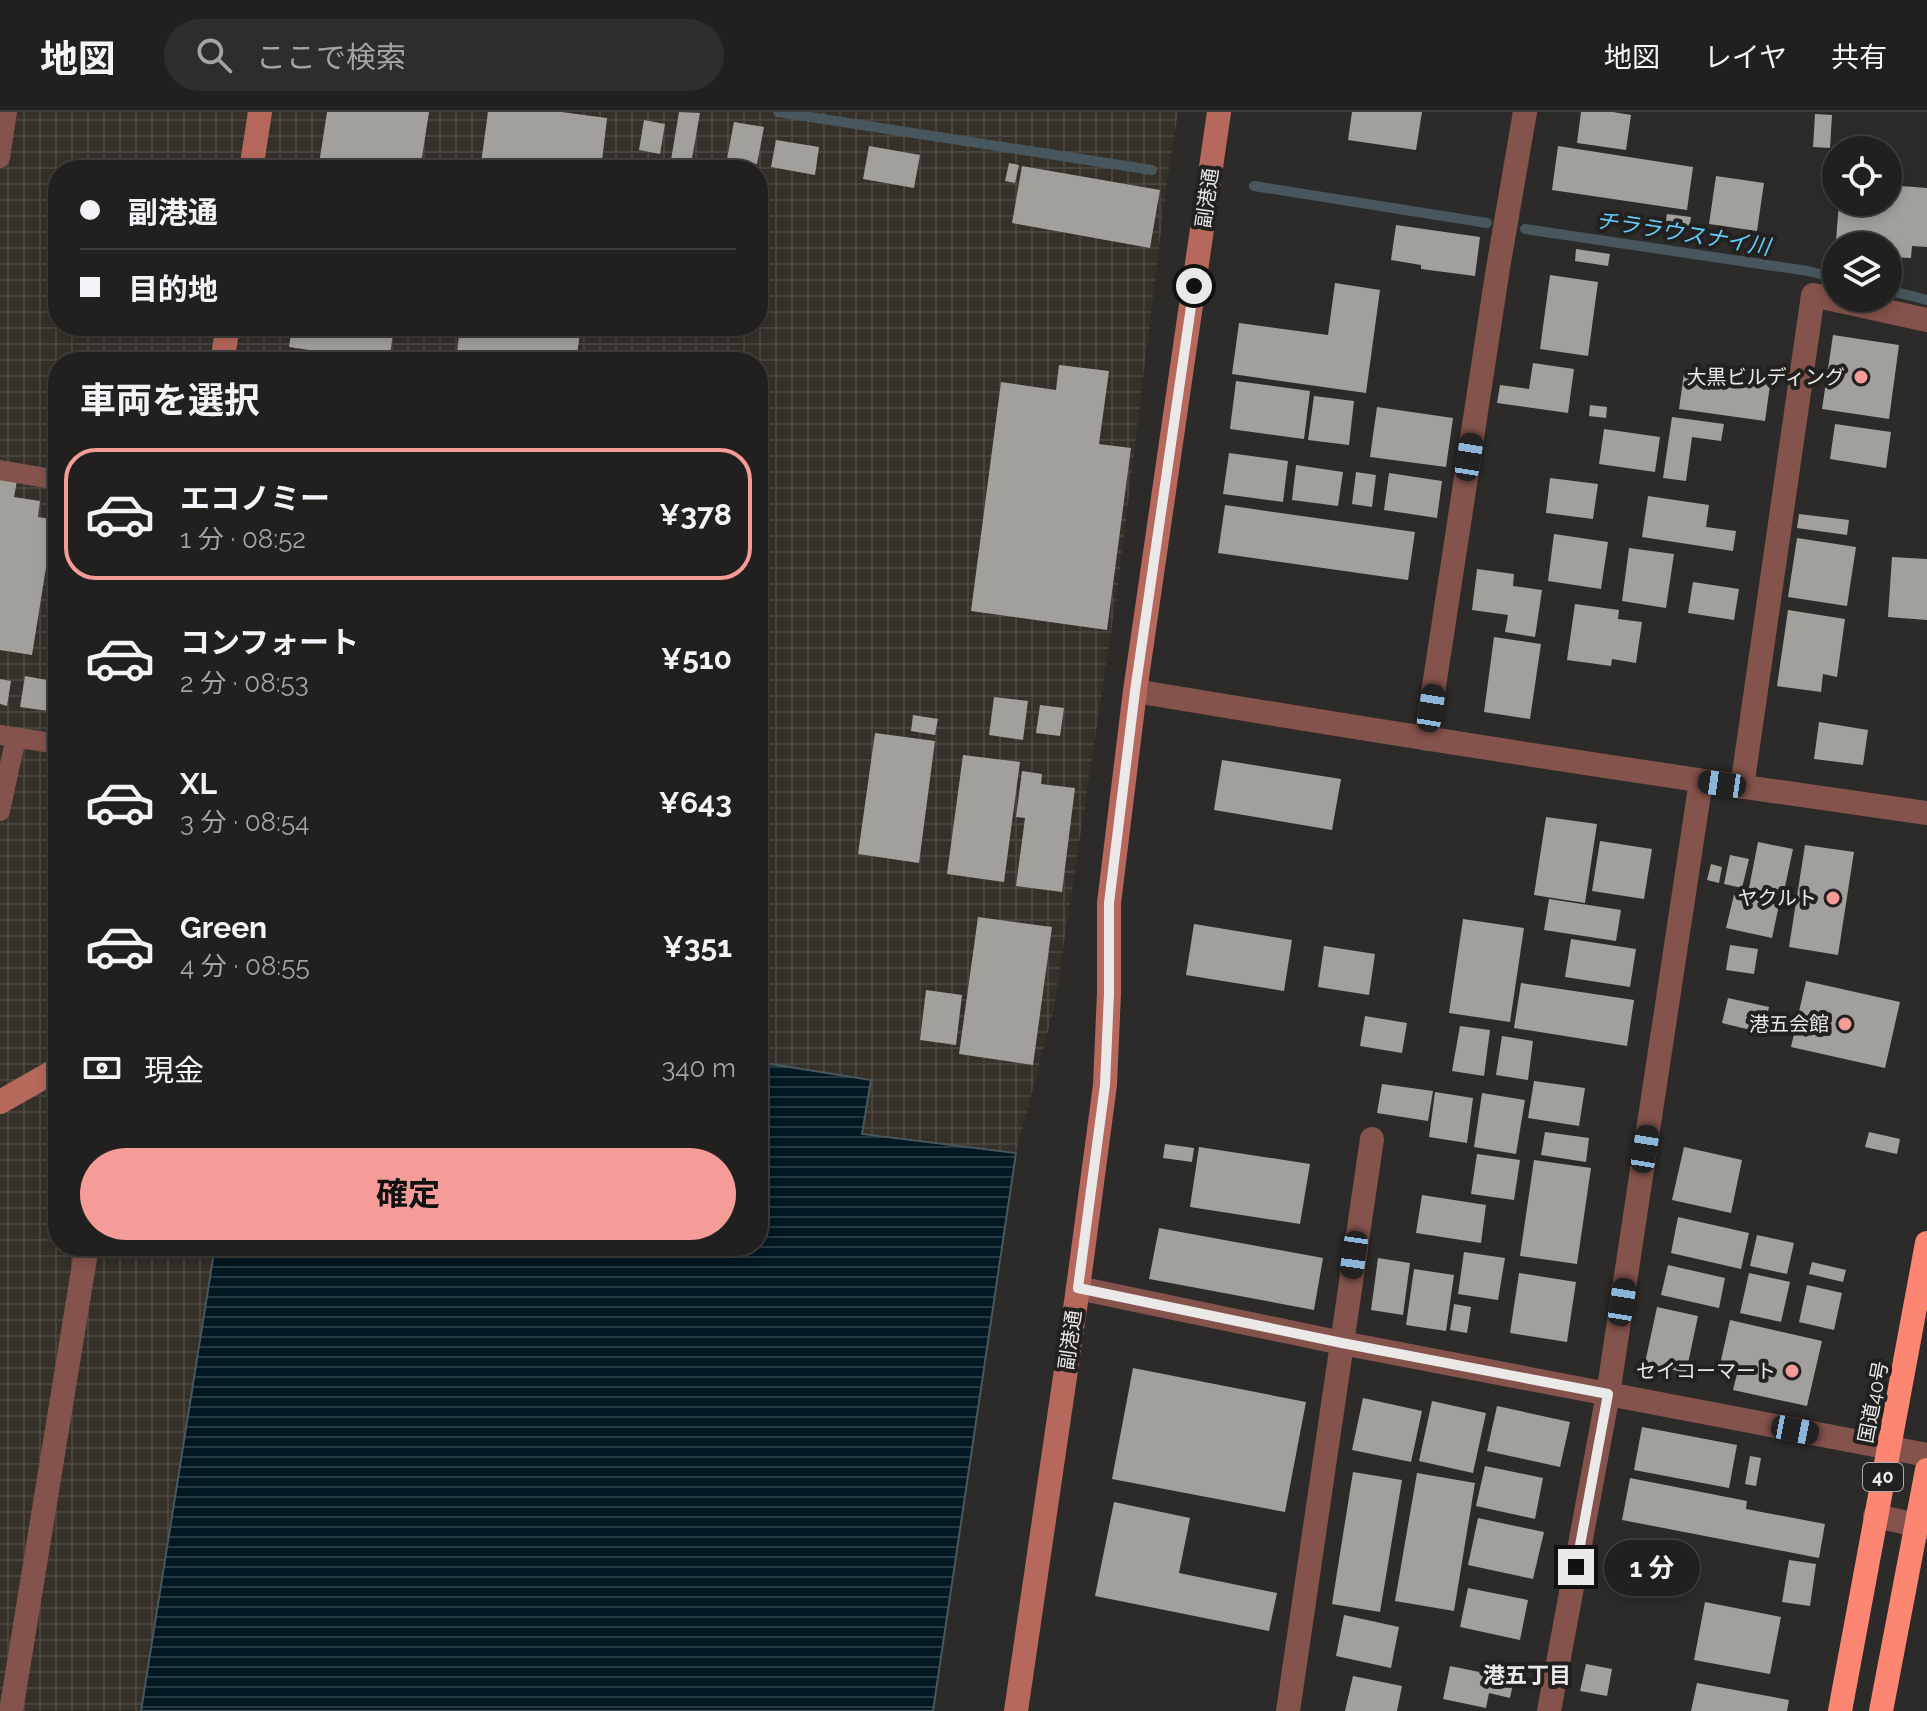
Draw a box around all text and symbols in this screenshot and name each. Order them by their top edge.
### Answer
search box [164,19,724,91]
icon: search [192,33,236,77]
text: 地図 [40,36,116,81]
text: ここで検索 [256,40,406,75]
text: 地図 [1604,41,1660,74]
text: レイヤ [1704,41,1787,74]
text: 共有 [1831,41,1887,74]
map controls [1822,136,1902,312]
button: locate [1822,136,1902,216]
street label: 副港通 [1191,167,1223,229]
text: 副港通 [128,195,218,230]
water label: チララウスナイ川 [1594,206,1774,260]
button: layers [1822,232,1902,312]
route start [1176,268,1212,304]
text: 目的地 [128,272,218,307]
place label: 大黒ビルディング [1686,365,1845,389]
marker: 大黒ビルディング [1852,368,1870,386]
text: 車両を選択 [80,379,260,421]
car [1453,431,1485,483]
icon: car [84,478,156,550]
text: エコノミー [180,481,330,516]
text: ¥378 [659,497,732,532]
text: 1 分 · 08:52 [180,524,306,554]
icon: car [84,622,156,694]
text: コンフォート [180,625,359,660]
text: ¥510 [661,641,732,676]
text: 2 分 · 08:53 [180,668,309,698]
car [1415,682,1447,734]
icon: car [84,766,156,838]
text: XL [180,766,217,801]
car [1697,769,1747,799]
text: ¥643 [659,785,732,820]
text: 3 分 · 08:54 [180,807,309,837]
place label: ヤクルト [1738,886,1817,910]
marker: ヤクルト [1824,889,1842,907]
icon: car [84,910,156,982]
text: Green [180,910,267,945]
text: ¥351 [662,929,732,964]
text: 4 分 · 08:55 [180,951,310,981]
place label: 港五会館 [1749,1012,1829,1036]
marker: 港五会館 [1836,1015,1854,1033]
icon: cash [80,1046,124,1090]
text: 現金 [144,1053,204,1088]
text: 340 m [661,1053,736,1083]
car [1629,1123,1661,1175]
button: 確定 [80,1148,736,1240]
car [1339,1230,1369,1280]
car [1606,1276,1638,1328]
street label: 副港通 [1054,1309,1086,1371]
place label: セイコーマート [1636,1359,1776,1383]
street label: 国道40号 [1853,1359,1893,1445]
marker: セイコーマート [1783,1362,1801,1380]
car [1769,1414,1821,1446]
road number: 40 [1863,1463,1903,1491]
callout: 1 分 [1604,1539,1700,1595]
route end [1558,1549,1594,1585]
text: 1 分 [1629,1553,1675,1583]
district label: 港五丁目 [1483,1662,1571,1688]

